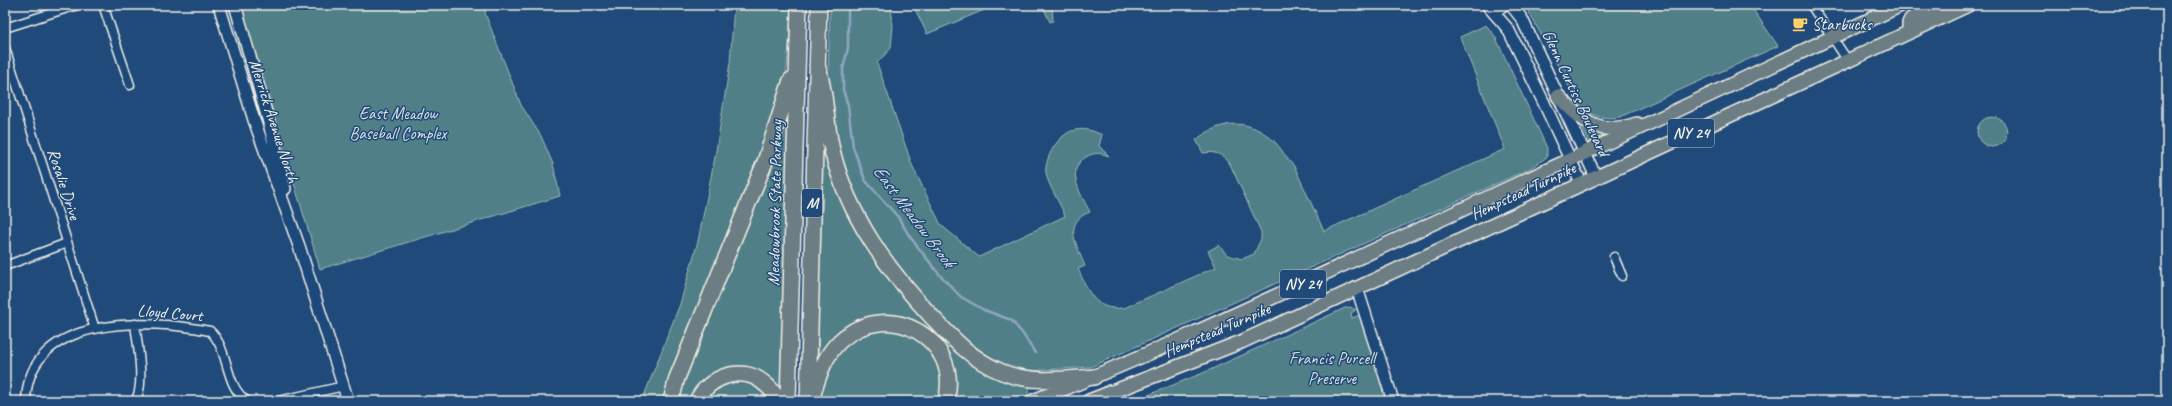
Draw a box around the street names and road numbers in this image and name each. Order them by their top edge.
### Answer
street label: Glenn Curtiss Boulevard [1538,27,1616,162]
street label: Merrick Avenue North [244,57,304,186]
street label: Meadowbrook State Parkway [763,119,787,286]
road number: NY 24 [1668,119,1714,147]
street label: Rosalie Drive [43,146,86,224]
street label: Hempstead Turnpike [1467,157,1580,224]
road number: M [802,189,822,217]
road number: NY 24 [1280,270,1326,298]
street label: Hempstead Turnpike [1161,298,1275,362]
street label: Lloyd Court [137,300,206,327]

